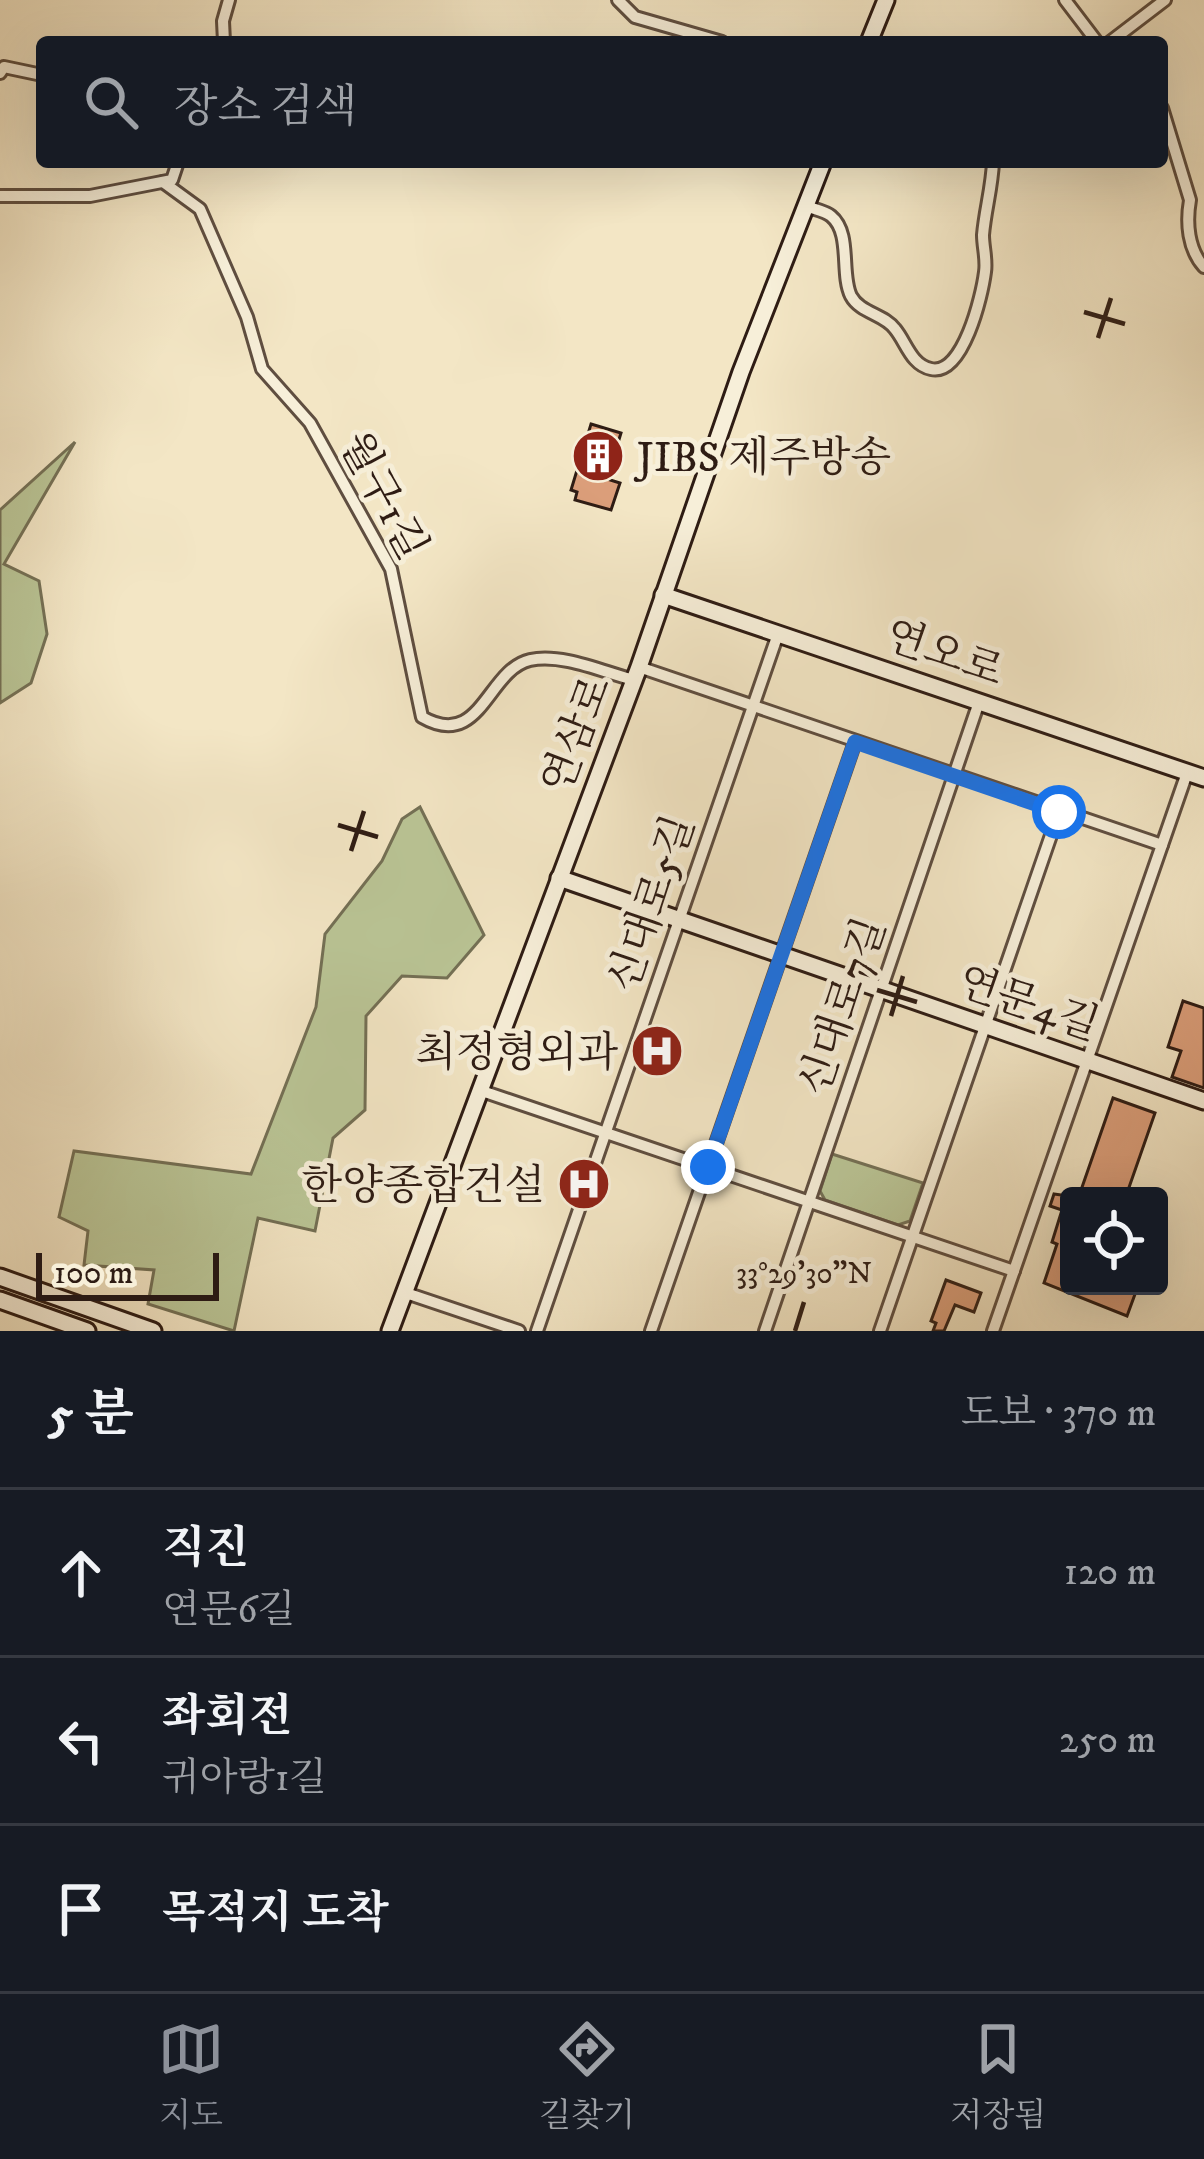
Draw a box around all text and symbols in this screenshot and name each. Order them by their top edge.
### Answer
search box [36,36,1168,168]
icon: search [78,69,144,135]
text: 장소 검색 [174,80,358,136]
street label: 월구1길 [327,424,437,569]
building icon: JIBS 제주방송 [570,428,626,484]
place label: JIBS 제주방송 [633,433,891,485]
street label: 연오로 [878,610,1010,699]
street label: 연삼로 [532,669,624,801]
route start [1032,785,1086,839]
street label: 신대로5길 [598,809,707,999]
street label: 신대로7길 [789,911,898,1103]
street label: 연문4길 [951,957,1105,1053]
hospital icon: 최정형외과 [629,1023,685,1079]
place label: 최정형외과 [415,1028,618,1080]
route end [681,1140,735,1194]
hospital icon: 한양종합건설 [556,1156,612,1212]
place label: 한양종합건설 [302,1161,545,1213]
map controls [1060,1187,1168,1295]
button: locate [1060,1187,1168,1295]
scale bar [36,1247,219,1300]
text: 100 m [54,1253,133,1294]
text: 33°29'30"N [736,1256,872,1293]
text: 5 분 [48,1383,134,1447]
text: 도보 · 370 m [961,1389,1156,1438]
text: 직진 [162,1521,249,1577]
icon: ahead [48,1540,114,1606]
text: 120 m [1064,1548,1156,1597]
text: 연문6길 [162,1586,295,1635]
text: 좌회전 [162,1689,292,1745]
icon: left [48,1708,114,1774]
text: 250 m [1059,1716,1156,1765]
text: 귀아랑1길 [162,1754,327,1803]
icon: arrive [48,1876,114,1942]
text: 목적지 도착 [162,1886,389,1942]
tab: 지도 [158,2016,224,2137]
tab: 길찾기 [539,2016,635,2137]
tab: 저장됨 [951,2016,1046,2137]

